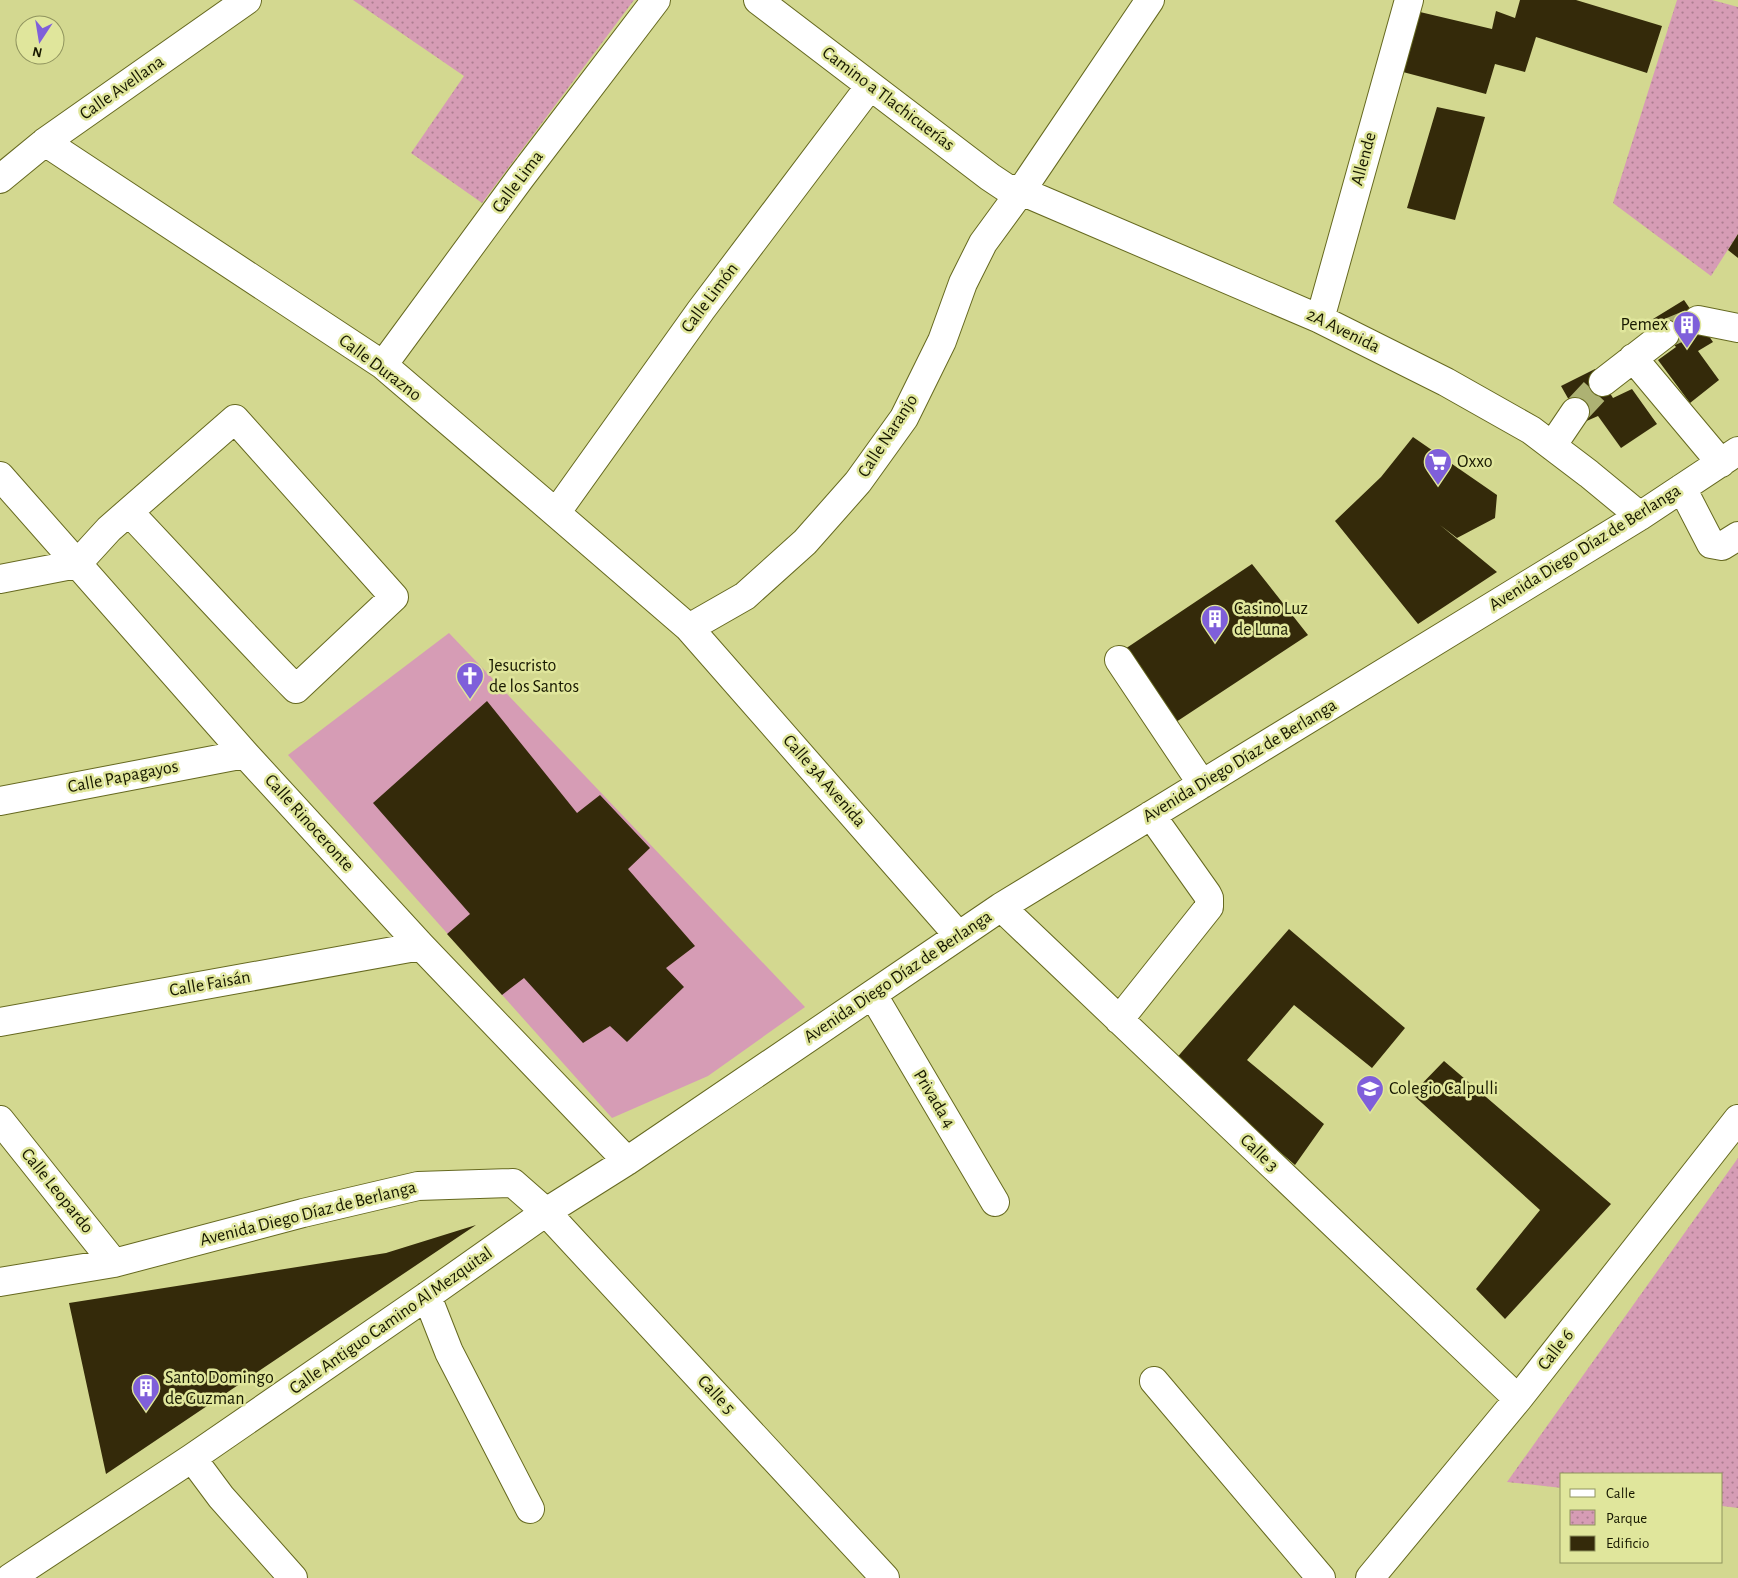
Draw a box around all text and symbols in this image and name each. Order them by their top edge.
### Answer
north arrow [15,15,65,65]
text: N [31,44,44,60]
street label: Camino a Tlachicuerías [819,44,957,154]
street label: Calle Avellana [77,52,167,124]
street label: Allende [1348,130,1380,188]
street label: Calle Lima [489,148,547,216]
street label: Calle Limón [678,260,742,336]
street label: 2A Avenida [1304,306,1382,356]
building icon: Pemex [1672,310,1702,349]
place label: Pemex [1621,316,1668,334]
street label: Calle Durazno [335,331,425,405]
street label: Calle Naranjo [855,391,921,481]
supermarket icon: Oxxo [1423,447,1453,486]
place label: Oxxo [1457,453,1493,471]
street label: Avenida Diego Díaz de Berlanga [1486,481,1684,615]
place label: Casino Luz de Luna [1234,600,1308,639]
building icon: Casino Luz de Luna [1200,604,1230,643]
place label: Jesucristo de los Santos [489,657,579,696]
church icon: Jesucristo de los Santos [455,661,485,700]
street label: Avenida Diego Díaz de Berlanga [1140,696,1340,826]
street label: Calle 3A Avenida [779,731,869,831]
street label: Calle Papagayos [66,757,180,797]
street label: Calle Rinoceronte [261,771,357,875]
street label: Avenida Diego Díaz de Berlanga [801,907,995,1047]
street label: Calle Faisán [168,968,252,1000]
street label: Privada 4 [910,1067,958,1131]
school or university icon: Colegio Calpulli [1355,1074,1385,1113]
place label: Colegio Calpulli [1389,1080,1498,1098]
street label: Calle 3 [1236,1131,1282,1175]
street label: Calle Leopardo [17,1145,97,1237]
street label: Avenida Diego Díaz de Berlanga [198,1178,418,1250]
street label: Calle Antiguo Camino Al Mezquital [286,1244,496,1398]
street label: Calle 6 [1535,1326,1577,1374]
place label: Santo Domingo de Guzman [165,1369,274,1408]
street label: Calle 5 [694,1372,738,1418]
building icon: Santo Domingo de Guzman [131,1373,161,1412]
legend [1560,1473,1723,1563]
text: Calle [1606,1486,1635,1501]
text: Parque [1606,1511,1647,1526]
text: Edificio [1606,1536,1649,1551]

